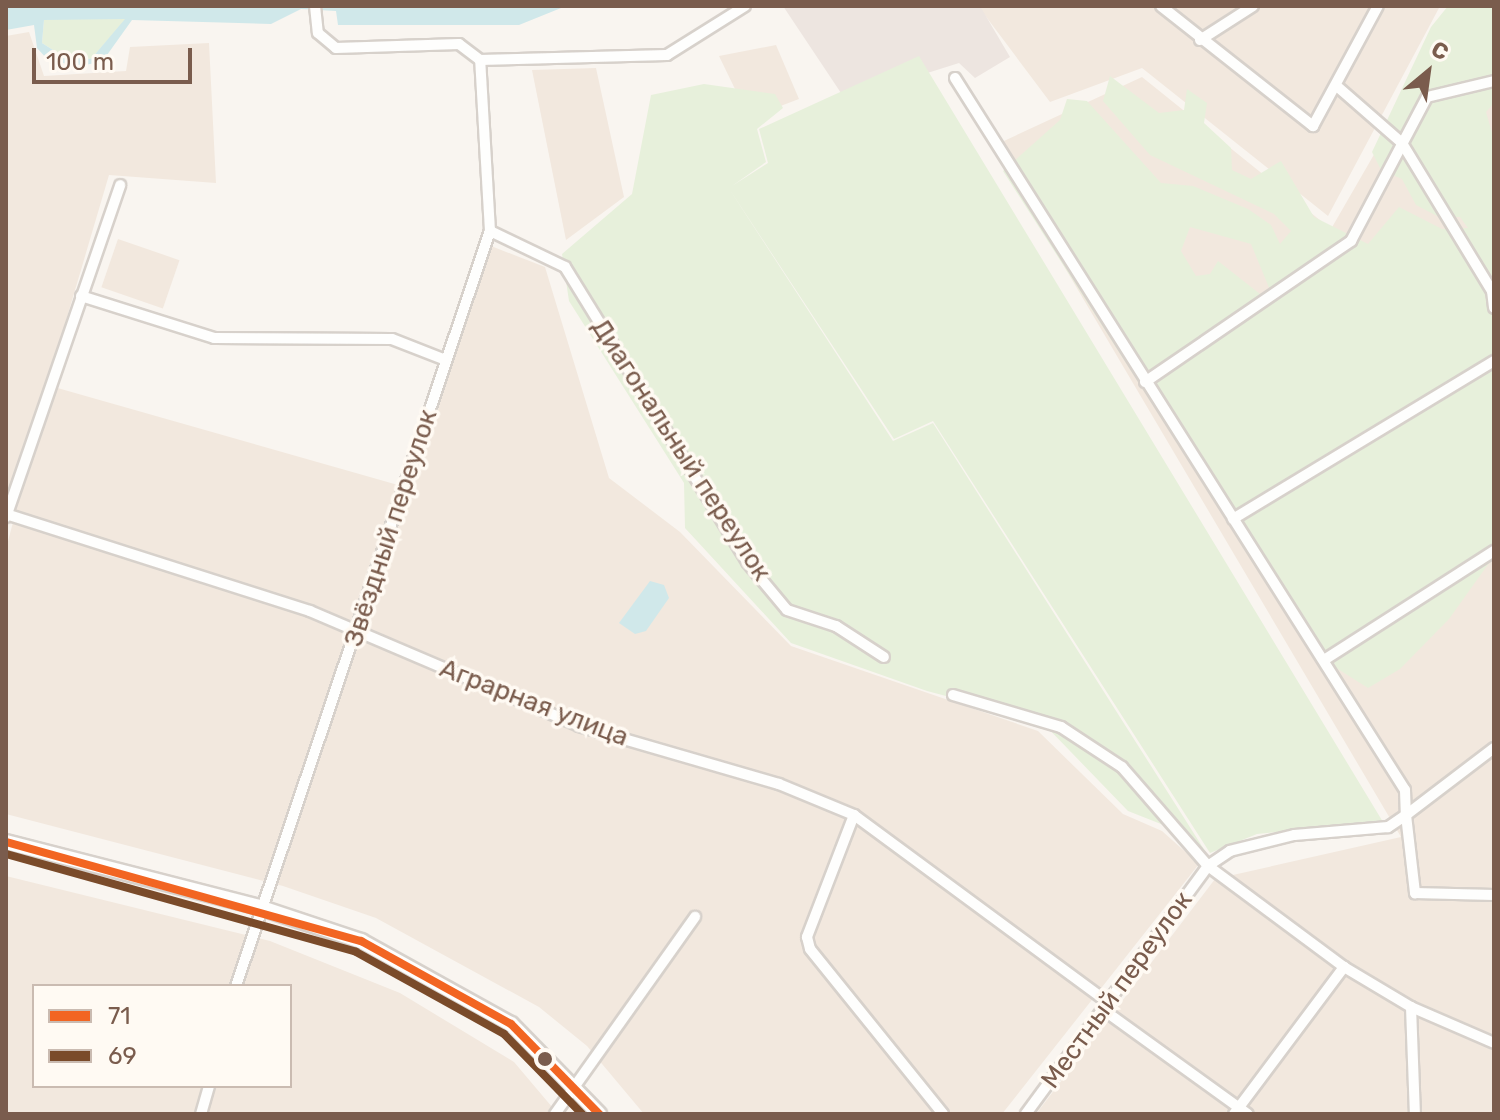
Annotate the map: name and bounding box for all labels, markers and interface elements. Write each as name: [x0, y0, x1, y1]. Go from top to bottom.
scale bar: [36, 32, 196, 82]
north arrow: [1388, 32, 1468, 112]
text: С: [1427, 35, 1453, 66]
text: 100 m: [46, 48, 114, 76]
street label: Диагональный переулок: [585, 313, 777, 587]
street label: Звёздный переулок: [338, 405, 444, 651]
street label: Аграрная улица: [435, 653, 633, 753]
street label: Местный переулок: [1035, 885, 1199, 1095]
legend: [32, 984, 292, 1088]
text: 71: [108, 1002, 131, 1030]
text: 69: [108, 1042, 137, 1070]
unlabelled marker: [537, 1051, 553, 1067]

